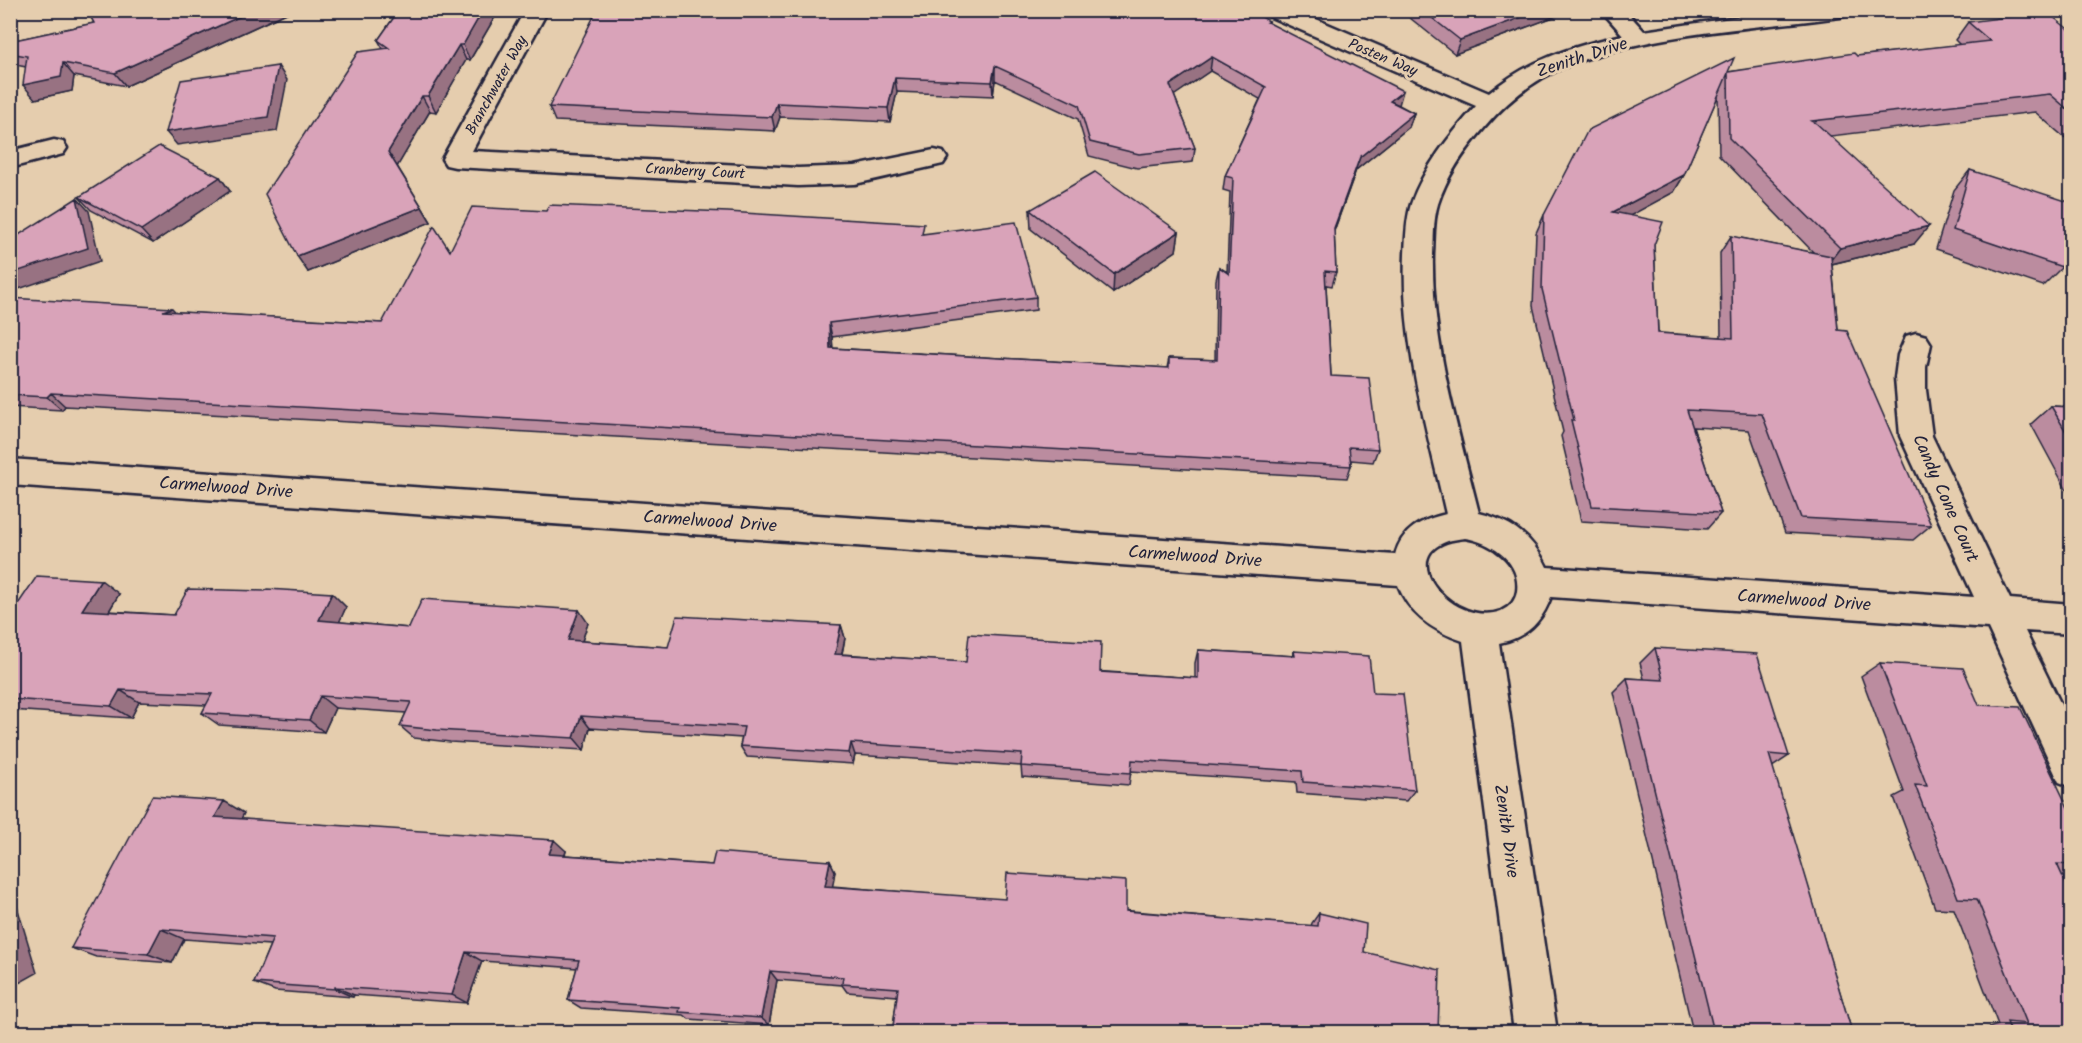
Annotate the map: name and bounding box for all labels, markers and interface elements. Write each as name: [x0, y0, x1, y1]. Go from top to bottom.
street label: Branchwater Way: [460, 30, 535, 140]
street label: Zenith Drive: [1533, 30, 1632, 87]
street label: Posten Way: [1344, 32, 1422, 84]
street label: Cranberry Court: [644, 157, 746, 187]
street label: Candy Cone Court: [1903, 430, 1986, 568]
street label: Carmelwood Drive: [158, 469, 294, 508]
street label: Carmelwood Drive: [642, 503, 778, 542]
street label: Carmelwood Drive: [1127, 538, 1263, 577]
street label: Carmelwood Drive: [1736, 582, 1872, 621]
street label: Zenith Drive: [1485, 782, 1526, 880]

